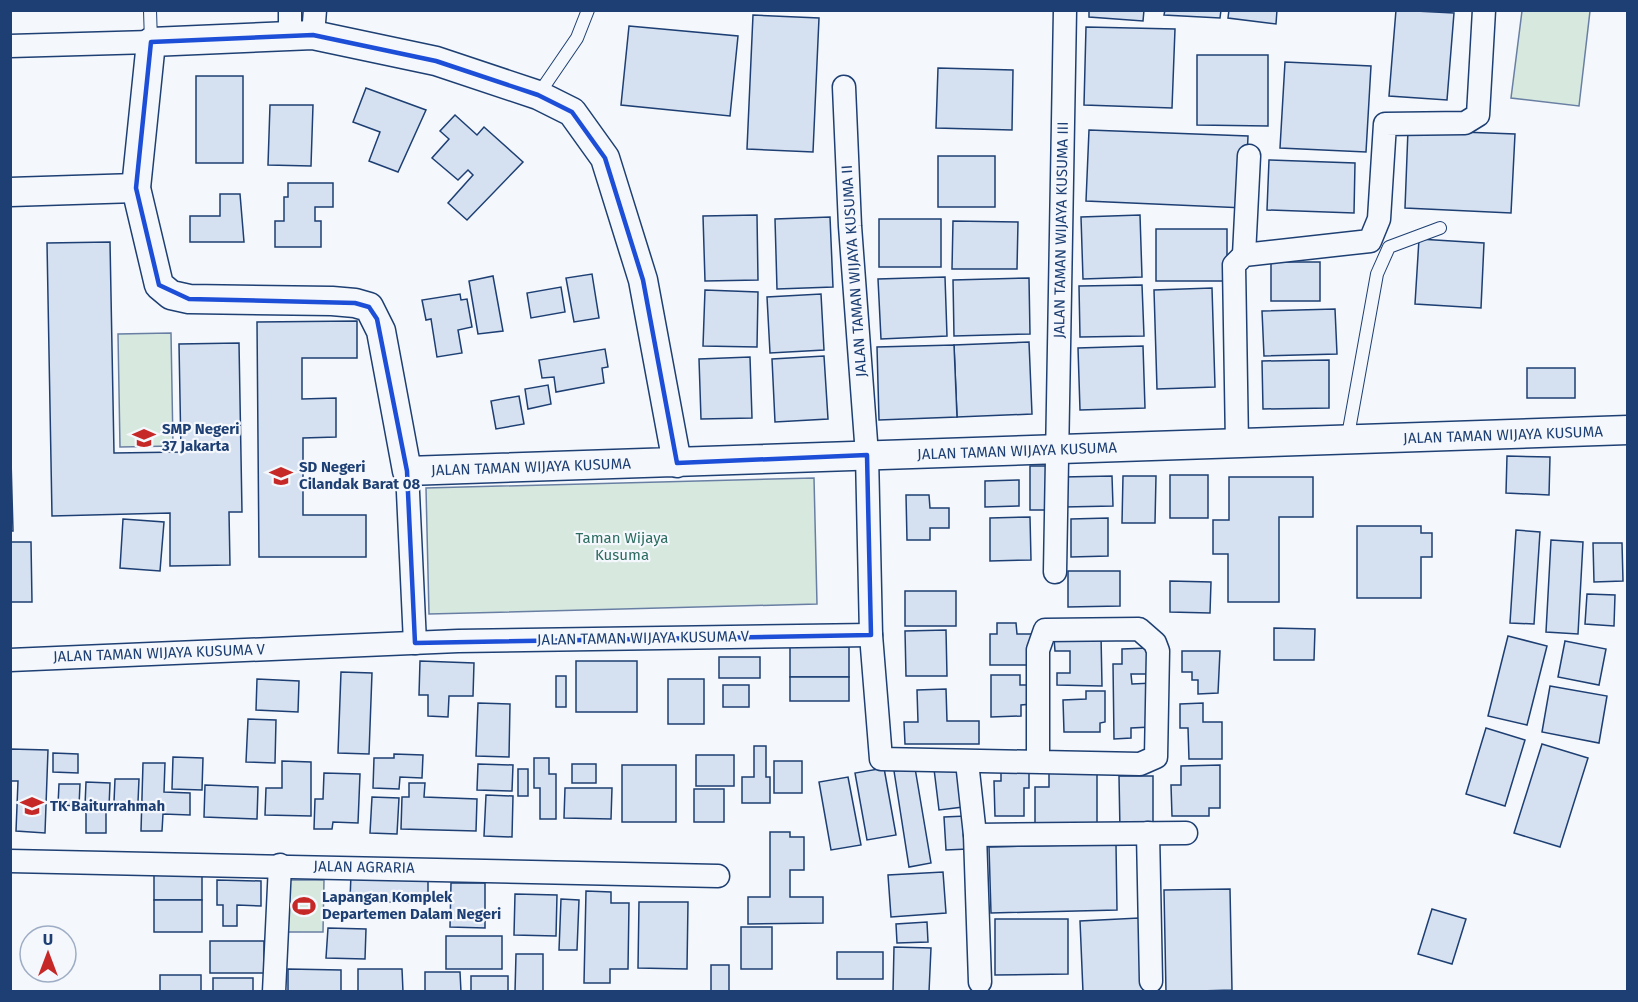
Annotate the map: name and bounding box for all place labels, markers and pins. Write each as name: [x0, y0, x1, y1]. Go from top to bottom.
place label: SMP Negeri 37 Jakarta: [161, 420, 239, 455]
school or university icon: SMP Negeri 37 Jakarta: [131, 425, 157, 451]
place label: SD Negeri Cilandak Barat 08: [299, 458, 420, 493]
school or university icon: SD Negeri Cilandak Barat 08: [268, 463, 294, 489]
school or university icon: TK Baiturrahmah: [19, 793, 45, 819]
place label: TK Baiturrahmah: [50, 797, 165, 815]
place label: Lapangan Komplek Departemen Dalam Negeri: [322, 888, 501, 923]
sports icon: Lapangan Komplek Departemen Dalam Negeri: [291, 893, 317, 919]

